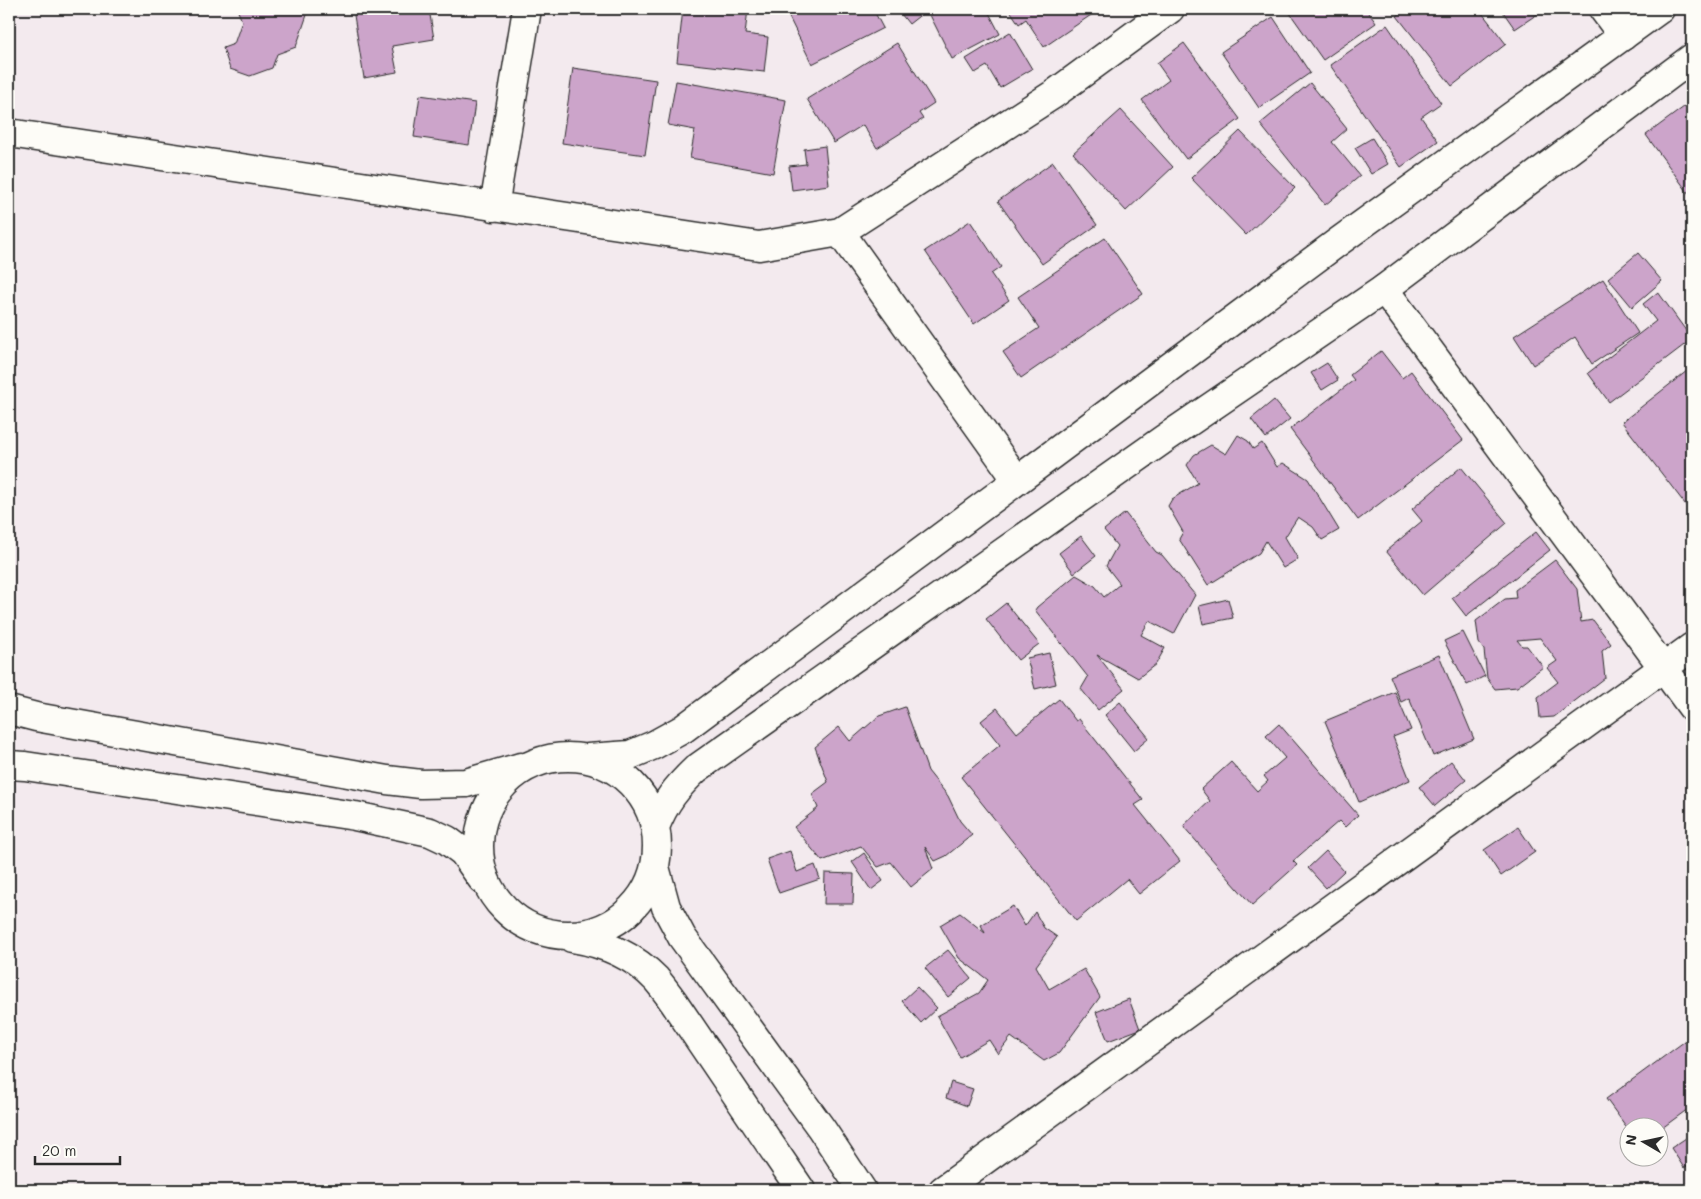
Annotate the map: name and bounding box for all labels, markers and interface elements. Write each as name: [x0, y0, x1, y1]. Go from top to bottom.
north arrow: [1618, 1116, 1668, 1166]
text: N: [1620, 1133, 1641, 1147]
scale bar: [35, 1134, 120, 1166]
text: 20 m: [42, 1140, 76, 1160]

